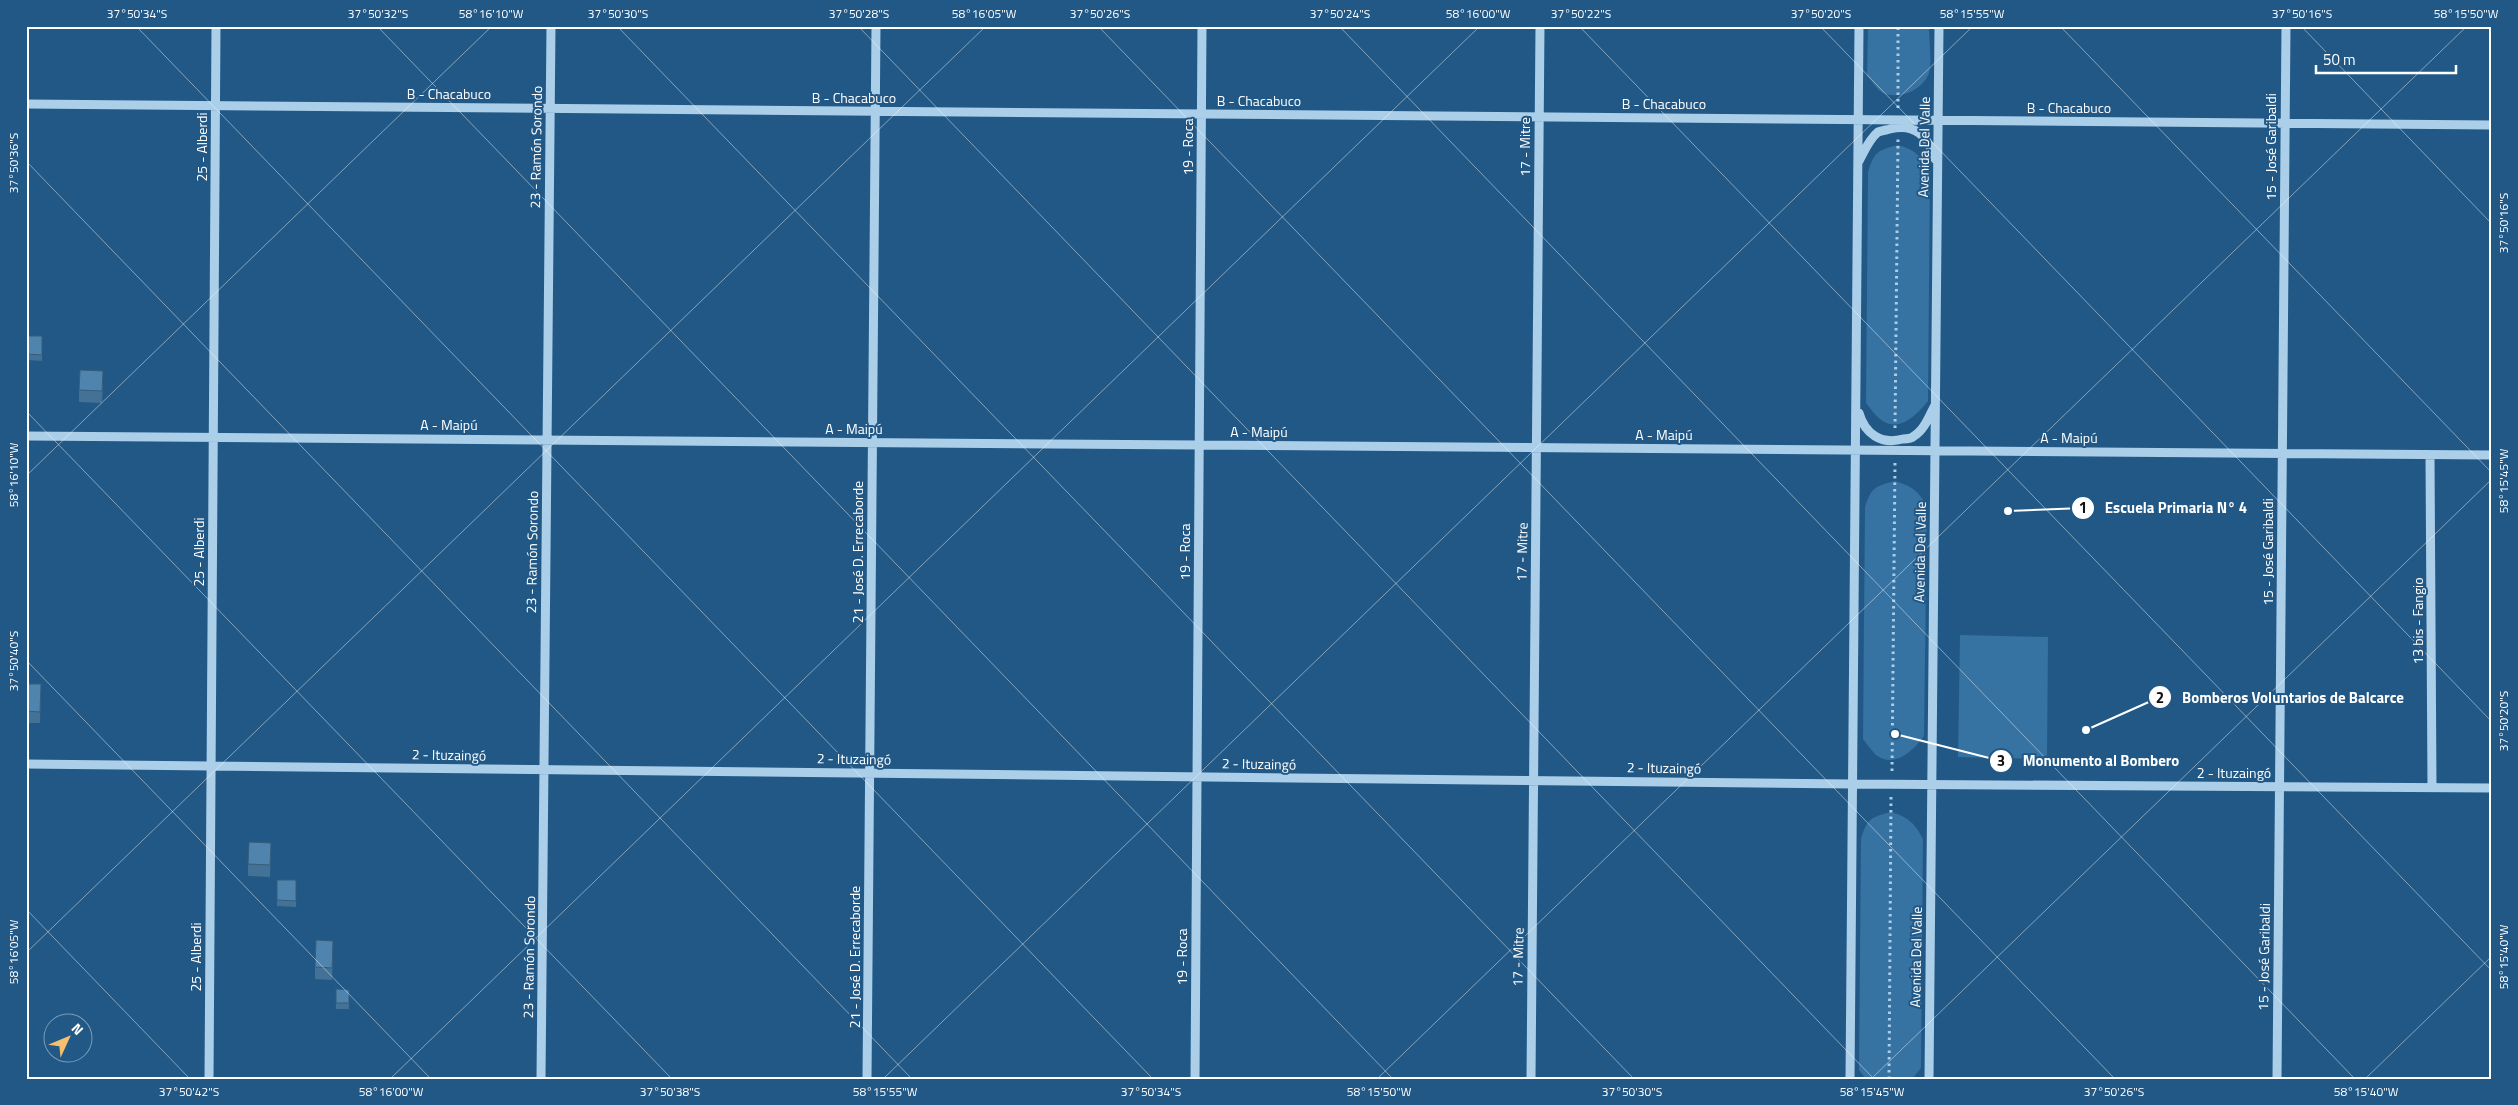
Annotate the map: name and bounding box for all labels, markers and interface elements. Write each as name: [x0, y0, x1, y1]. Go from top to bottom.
text: 37°50'34"S: [107, 4, 167, 23]
text: 37°50'32"S: [348, 4, 408, 23]
text: 58°16'10"W: [459, 4, 524, 23]
text: 37°50'30"S: [588, 4, 648, 23]
text: 37°50'28"S: [829, 4, 889, 23]
text: 58°16'05"W: [952, 4, 1017, 23]
text: 37°50'26"S: [1070, 4, 1130, 23]
text: 37°50'24"S: [1310, 4, 1370, 23]
text: 58°16'00"W: [1446, 4, 1511, 23]
text: 37°50'22"S: [1551, 4, 1611, 23]
text: 37°50'20"S: [1791, 4, 1851, 23]
text: 58°15'55"W: [1940, 4, 2005, 23]
text: 37°50'16"S: [2272, 4, 2332, 23]
text: 58°15'50"W: [2434, 4, 2499, 23]
scale bar: [2316, 42, 2456, 74]
text: 50 m: [2323, 48, 2356, 71]
street label: B - Chacabuco: [407, 83, 491, 104]
street label: 23 - Ramón Sorondo: [524, 85, 547, 209]
street label: B - Chacabuco: [812, 87, 896, 108]
street label: B - Chacabuco: [1217, 90, 1301, 111]
street label: B - Chacabuco: [1622, 93, 1706, 114]
street label: 15 - José Garibaldi: [2260, 93, 2281, 201]
street label: Avenida Del Valle: [1912, 97, 1935, 197]
street label: B - Chacabuco: [2027, 97, 2111, 118]
street label: 25 - Alberdi: [191, 112, 212, 182]
street label: 17 - Mitre: [1514, 117, 1535, 177]
street label: 19 - Roca: [1177, 119, 1198, 175]
text: 37°50'36"S: [4, 133, 23, 193]
text: 37°50'16"S: [2494, 193, 2513, 253]
street label: A - Maipú: [420, 414, 478, 435]
street label: A - Maipú: [825, 418, 883, 439]
street label: A - Maipú: [1230, 421, 1288, 442]
street label: A - Maipú: [1635, 424, 1693, 445]
street label: A - Maipú: [2040, 427, 2098, 448]
text: 58°16'10"W: [4, 442, 23, 507]
text: 58°15'45"W: [2494, 448, 2513, 513]
street label: 21 - José D. Errecaborde: [847, 481, 868, 623]
street label: 23 - Ramón Sorondo: [520, 490, 543, 614]
callout: Escuela Primaria N° 4: [2070, 493, 2258, 523]
text: 1: [2079, 496, 2087, 519]
text: Escuela Primaria N° 4: [2105, 496, 2247, 519]
street label: 15 - José Garibaldi: [2257, 498, 2278, 606]
street label: Avenida Del Valle: [1908, 502, 1931, 602]
street label: 25 - Alberdi: [188, 517, 209, 587]
street label: 17 - Mitre: [1510, 522, 1533, 582]
street label: 19 - Roca: [1174, 524, 1195, 580]
street label: 13 bis - Fangio: [2407, 577, 2428, 665]
text: 37°50'40"S: [4, 631, 23, 691]
callout: Bomberos Voluntarios de Balcarce: [2147, 682, 2414, 712]
text: 2: [2156, 686, 2164, 709]
text: Bomberos Voluntarios de Balcarce: [2182, 686, 2404, 709]
text: 37°50'20"S: [2494, 691, 2513, 751]
street label: 2 - Ituzaingó: [412, 743, 486, 766]
callout: Monumento al Bombero: [1988, 746, 2190, 776]
street label: 2 - Ituzaingó: [817, 747, 891, 770]
text: 3: [1997, 749, 2005, 772]
text: Monumento al Bombero: [2023, 749, 2179, 772]
street label: 2 - Ituzaingó: [1222, 752, 1296, 775]
street label: 2 - Ituzaingó: [1627, 756, 1701, 779]
street label: 2 - Ituzaingó: [2197, 762, 2271, 783]
street label: 21 - José D. Errecaborde: [844, 886, 865, 1028]
street label: 23 - Ramón Sorondo: [517, 895, 540, 1019]
street label: 15 - José Garibaldi: [2252, 903, 2275, 1011]
street label: Avenida Del Valle: [1904, 907, 1927, 1007]
text: 58°16'05"W: [4, 919, 23, 984]
street label: 25 - Alberdi: [185, 922, 206, 992]
text: 58°15'40"W: [2494, 924, 2513, 989]
street label: 17 - Mitre: [1506, 927, 1529, 987]
street label: 19 - Roca: [1171, 929, 1192, 985]
north arrow: [42, 1012, 92, 1062]
text: N: [67, 1018, 89, 1039]
text: 37°50'42"S: [159, 1082, 219, 1101]
text: 58°16'00"W: [359, 1082, 424, 1101]
text: 37°50'38"S: [640, 1082, 700, 1101]
text: 58°15'55"W: [853, 1082, 918, 1101]
text: 37°50'34"S: [1121, 1082, 1181, 1101]
text: 58°15'50"W: [1347, 1082, 1412, 1101]
text: 37°50'30"S: [1602, 1082, 1662, 1101]
text: 58°15'45"W: [1840, 1082, 1905, 1101]
text: 37°50'26"S: [2084, 1082, 2144, 1101]
text: 58°15'40"W: [2334, 1082, 2399, 1101]

